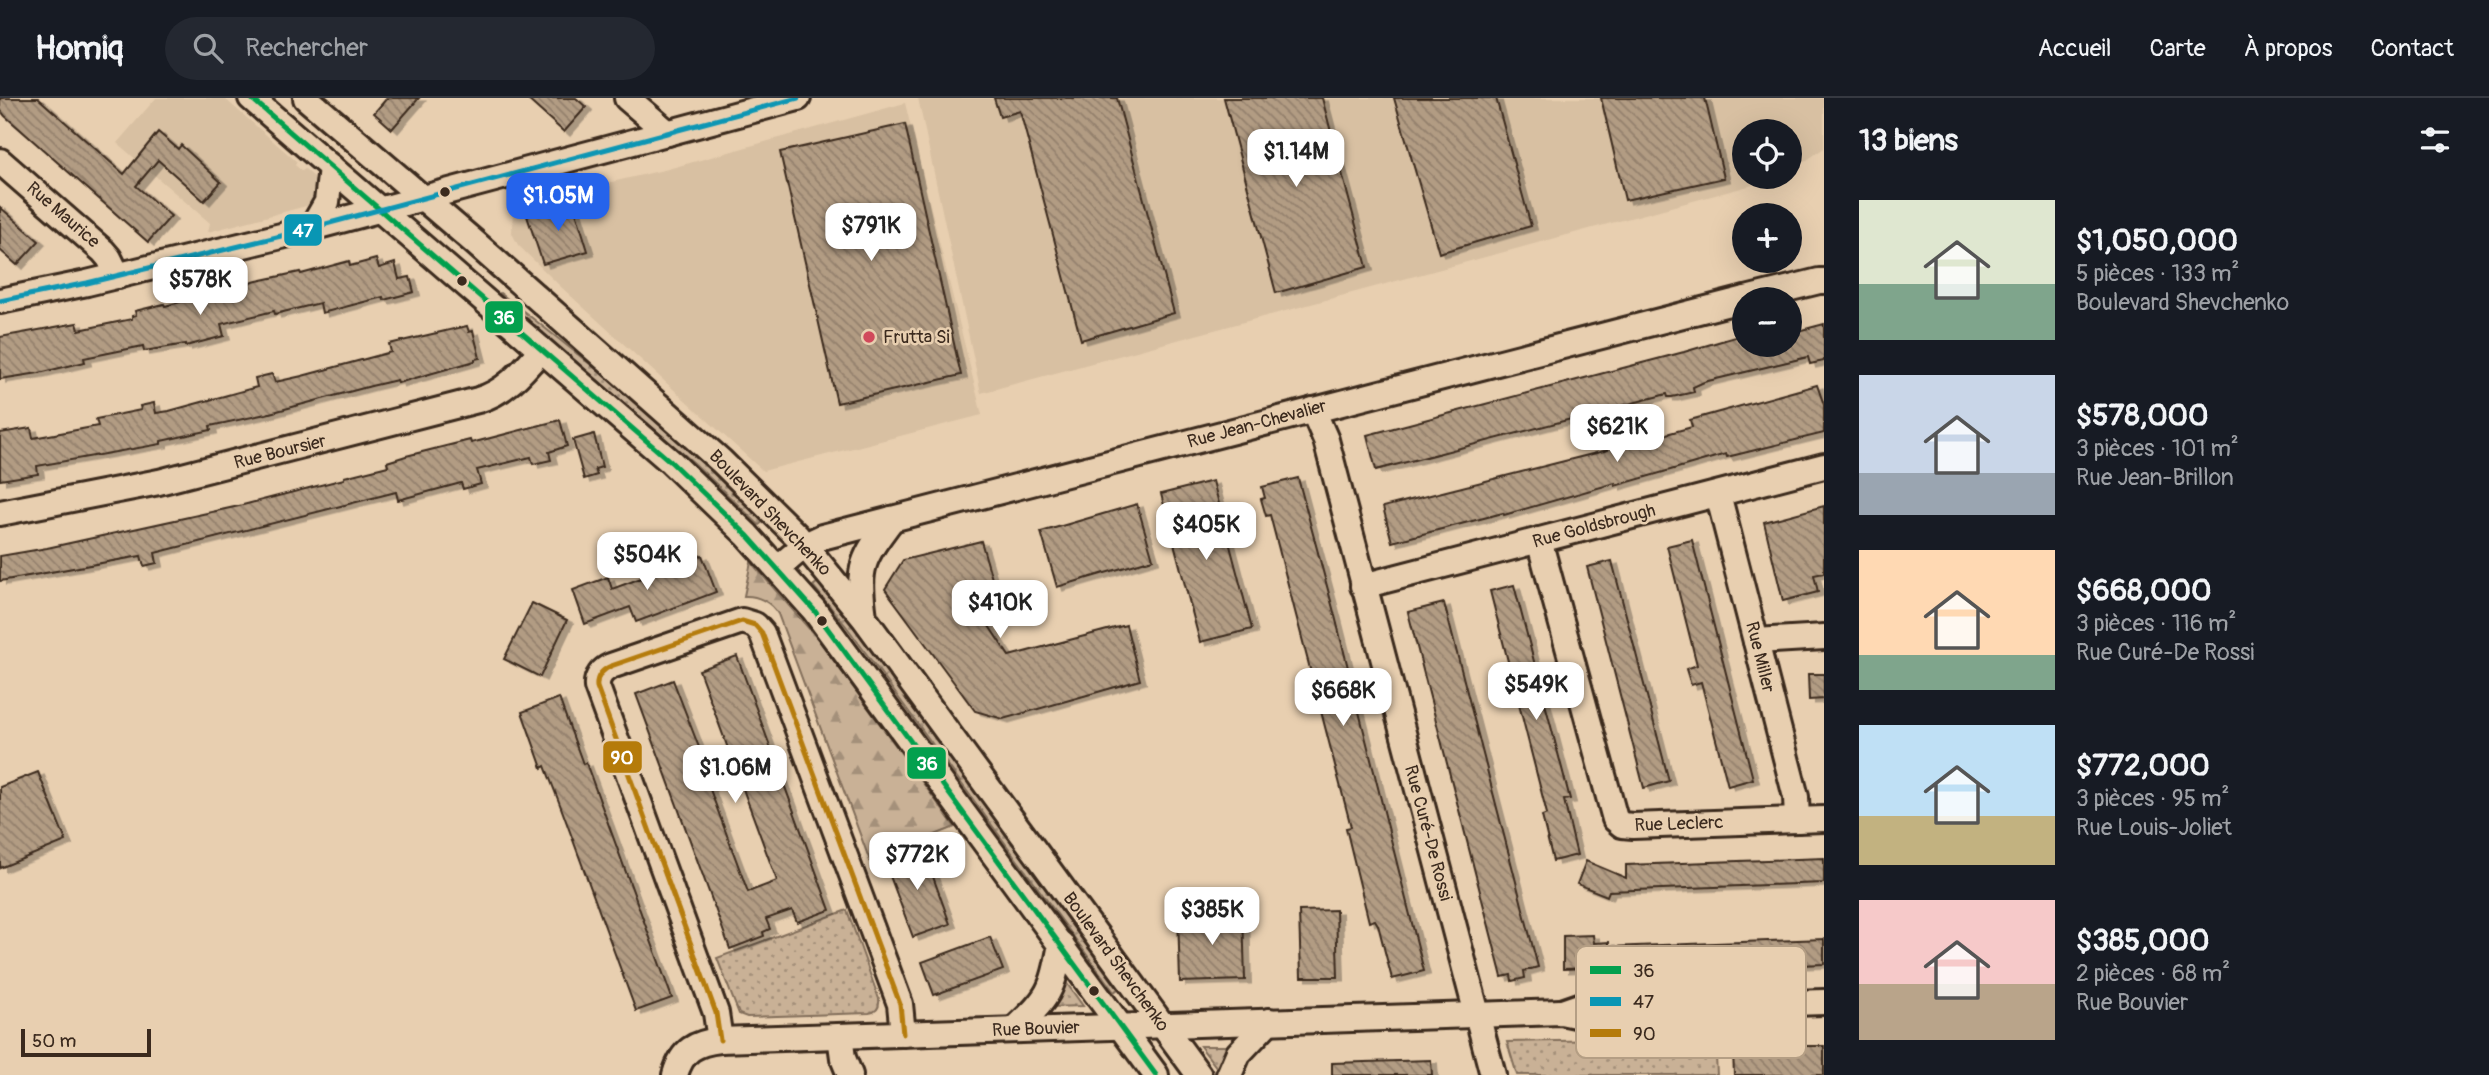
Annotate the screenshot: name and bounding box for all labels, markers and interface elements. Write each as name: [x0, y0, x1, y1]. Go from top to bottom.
search box: [165, 17, 655, 80]
text: Homiq: [35, 28, 123, 69]
icon: search: [189, 29, 227, 67]
text: Rechercher: [245, 32, 368, 64]
text: Accueil: [2038, 34, 2112, 63]
text: Carte: [2150, 34, 2206, 63]
text: À propos: [2244, 34, 2333, 63]
text: Contact: [2371, 34, 2454, 63]
map controls: [1732, 119, 1802, 357]
button: locate: [1732, 119, 1802, 189]
icon: filters: [2416, 121, 2454, 159]
text: 13 biens: [1859, 122, 1958, 159]
pin: $1.14M: [1239, 130, 1353, 189]
text: $1.14M: [1263, 137, 1329, 166]
pin: $1.05M: [501, 174, 615, 233]
street label: Rue Maurice: [22, 177, 105, 253]
text: $1.05M: [522, 181, 594, 210]
unlabelled marker: [438, 185, 452, 199]
button: +: [1732, 203, 1802, 273]
pin: $791K: [822, 204, 920, 263]
text: $791K: [841, 211, 901, 240]
line badge: 47: [283, 213, 323, 247]
text: 47: [292, 219, 314, 243]
text: $1,050,000: [2076, 222, 2238, 259]
icon: home: [1915, 228, 1999, 312]
pin: $578K: [151, 258, 249, 317]
text: 5 pièces · 133 m²: [2076, 259, 2239, 288]
text: $578K: [169, 265, 231, 294]
unlabelled marker: [455, 274, 469, 288]
button: −: [1732, 287, 1802, 357]
text: Boulevard Shevchenko: [2076, 288, 2289, 317]
line badge: 36: [484, 300, 524, 334]
text: 36: [493, 306, 515, 330]
place label: Frutta Si: [883, 326, 950, 349]
marker: Frutta Si: [861, 329, 877, 345]
street label: Rue Jean-Chevalier: [1185, 394, 1330, 454]
text: $578,000: [2076, 397, 2209, 434]
icon: home: [1915, 403, 1999, 487]
pin: $621K: [1568, 404, 1666, 464]
text: $621K: [1586, 412, 1648, 441]
street label: Rue Boursier: [232, 429, 329, 475]
text: 3 pièces · 101 m²: [2076, 434, 2239, 463]
street label: Boulevard Shevchenko: [704, 445, 836, 581]
text: Rue Jean-Brillon: [2076, 463, 2234, 492]
street label: Rue Goldsbrough: [1530, 499, 1658, 553]
pin: $405K: [1157, 503, 1255, 562]
text: $405K: [1172, 510, 1240, 539]
pin: $504K: [598, 532, 696, 592]
text: $504K: [613, 540, 681, 569]
text: $668,000: [2076, 572, 2211, 609]
icon: home: [1915, 578, 1999, 662]
pin: $410K: [951, 580, 1049, 640]
text: $410K: [968, 588, 1032, 617]
text: 3 pièces · 116 m²: [2076, 609, 2236, 638]
unlabelled marker: [815, 614, 829, 628]
street label: Rue Miller: [1740, 619, 1780, 695]
text: Rue Curé-De Rossi: [2076, 638, 2254, 667]
pin: $549K: [1487, 662, 1585, 722]
pin: $668K: [1294, 668, 1392, 728]
text: $549K: [1504, 670, 1568, 699]
text: $668K: [1311, 676, 1375, 705]
line badge: 90: [602, 740, 643, 774]
text: 90: [611, 746, 633, 770]
pin: $1.06M: [678, 746, 792, 805]
line badge: 36: [906, 746, 947, 780]
text: $772,000: [2076, 747, 2210, 784]
text: 36: [916, 752, 938, 776]
text: $1.06M: [699, 753, 771, 782]
icon: home: [1915, 753, 1999, 837]
street label: Rue Curé-De Rossi: [1399, 763, 1457, 903]
text: 3 pièces · 95 m²: [2076, 784, 2229, 813]
street label: Rue Leclerc: [1634, 811, 1724, 837]
text: Rue Louis-Joliet: [2076, 813, 2232, 842]
pin: $772K: [868, 832, 966, 892]
text: $772K: [885, 840, 949, 869]
street label: Boulevard Shevchenko: [1058, 888, 1174, 1036]
pin: $385K: [1163, 888, 1261, 947]
text: $385K: [1180, 895, 1244, 924]
text: $385,000: [2076, 922, 2209, 959]
icon: home: [1915, 928, 1999, 1012]
legend: [1576, 946, 1806, 1058]
text: 36: [1633, 959, 1655, 983]
text: 2 pièces · 68 m²: [2076, 959, 2230, 988]
unlabelled marker: [1087, 984, 1101, 998]
text: Rue Bouvier: [2076, 988, 2188, 1017]
text: 47: [1633, 990, 1654, 1014]
street label: Rue Bouvier: [992, 1016, 1081, 1042]
text: 90: [1633, 1022, 1656, 1046]
scale bar: [21, 1026, 150, 1058]
text: 50 m: [32, 1029, 76, 1053]

